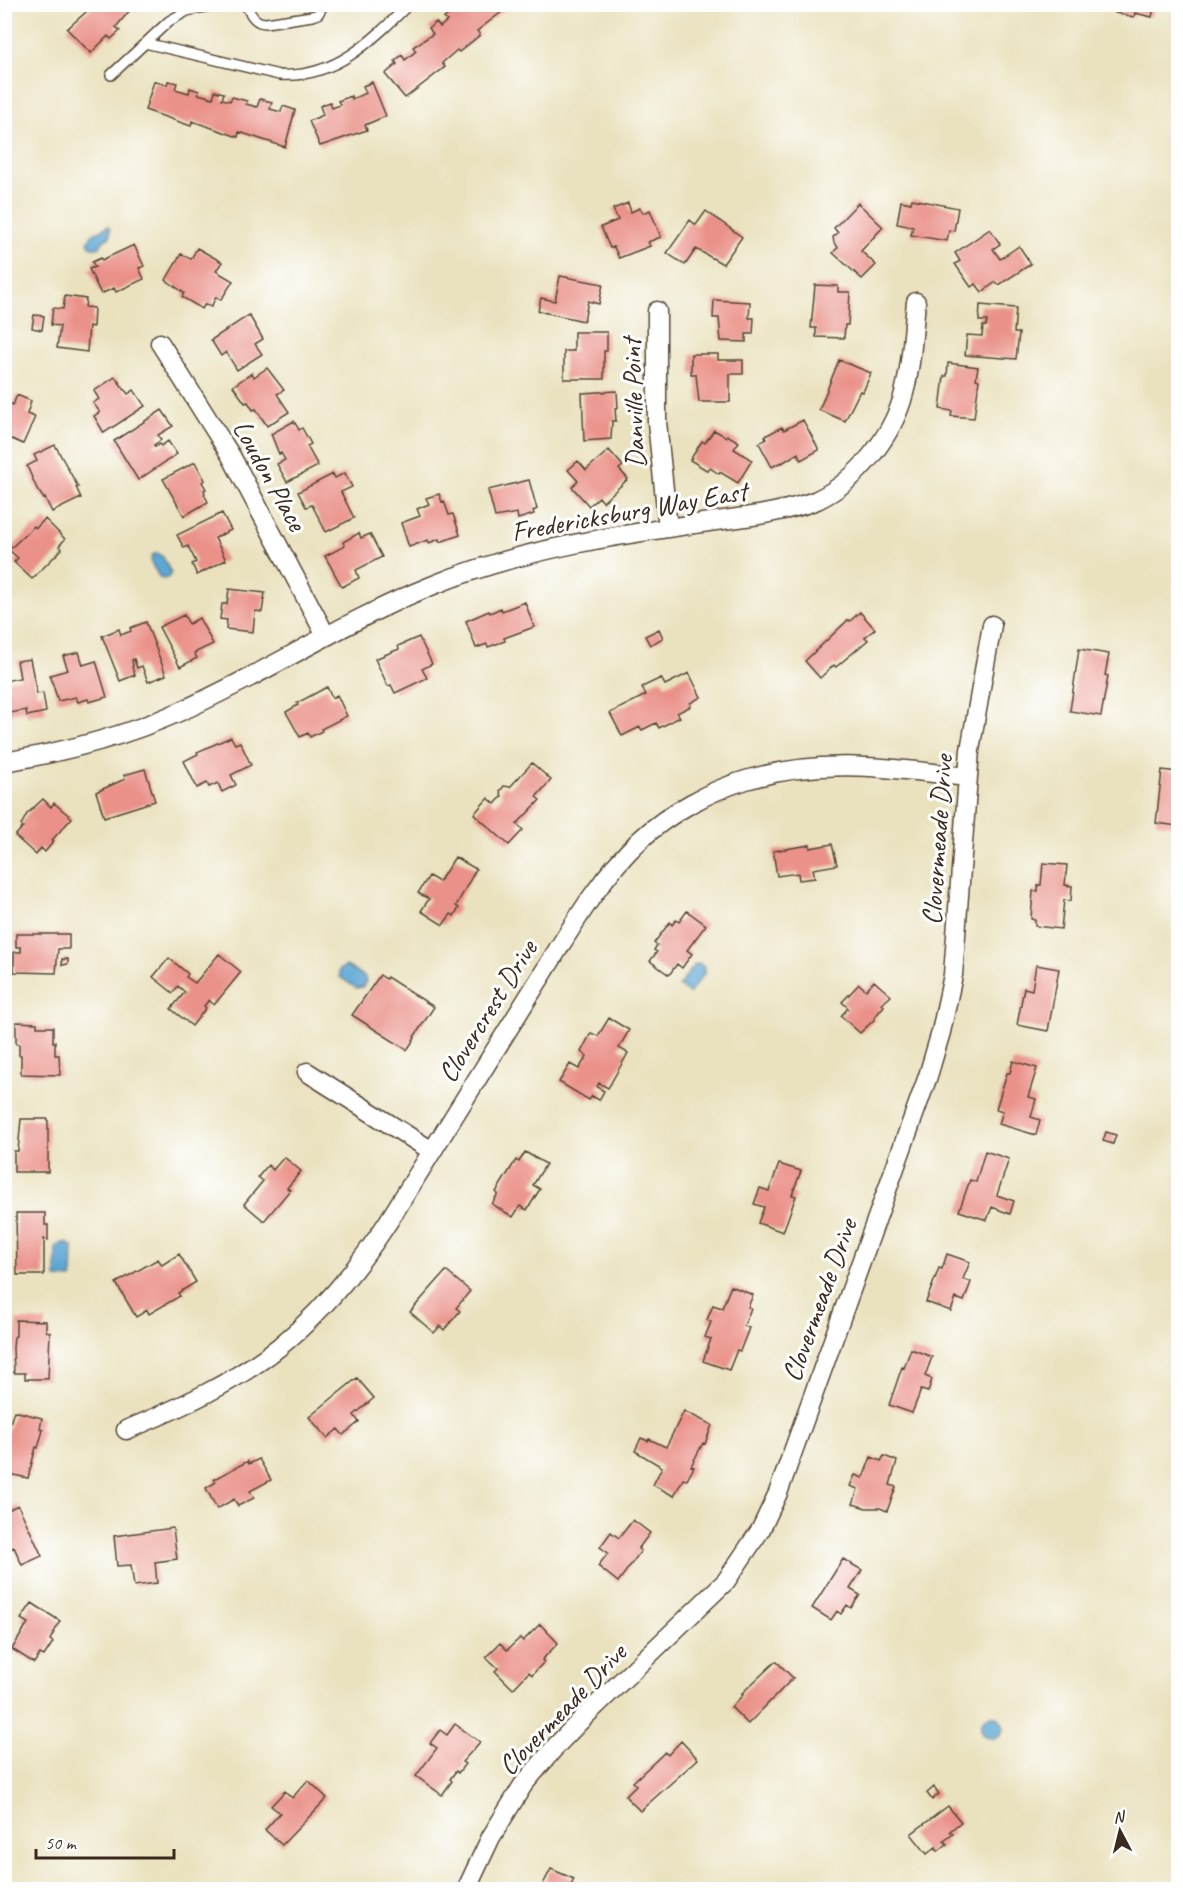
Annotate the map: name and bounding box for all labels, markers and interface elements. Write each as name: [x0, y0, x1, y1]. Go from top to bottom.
street label: Danville Point: [613, 334, 653, 469]
street label: Loudon Place: [225, 413, 316, 538]
street label: Fredericksburg Way East: [508, 472, 753, 549]
street label: Clovermeade Drive: [914, 752, 961, 926]
street label: Clovercrest Drive: [429, 932, 546, 1089]
street label: Clovermeade Drive: [773, 1212, 865, 1386]
street label: Clovermeade Drive: [490, 1634, 635, 1782]
north arrow: [1090, 1801, 1150, 1861]
text: N: [1112, 1806, 1127, 1828]
scale bar: [36, 1822, 174, 1860]
text: 50 m: [45, 1832, 78, 1854]

